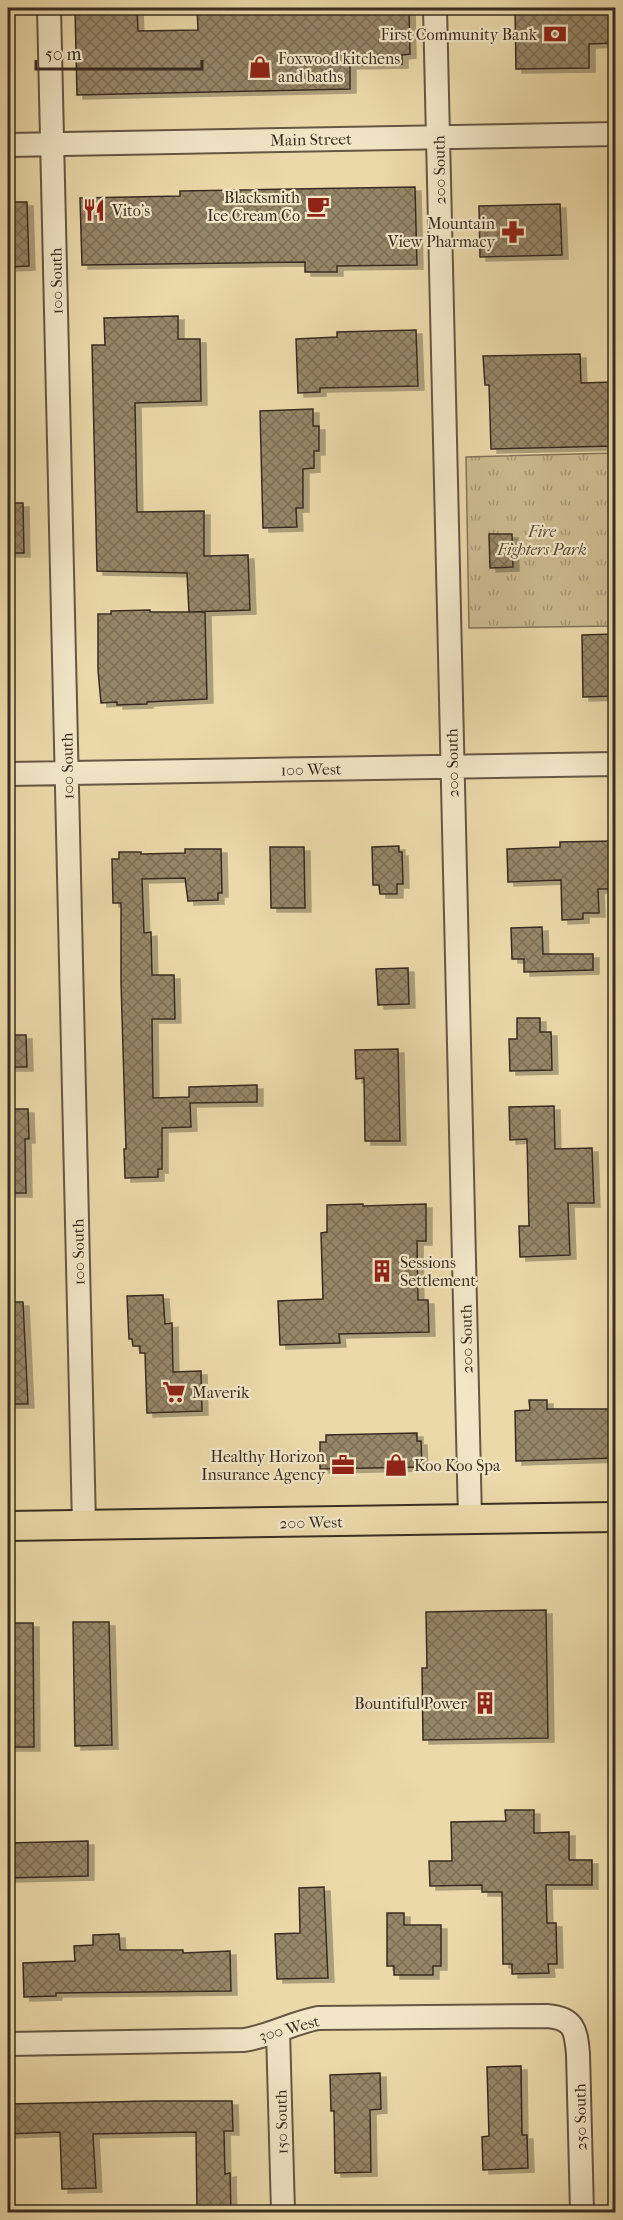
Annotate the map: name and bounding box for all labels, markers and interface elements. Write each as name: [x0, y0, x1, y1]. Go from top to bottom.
bank icon: First Community Bank: [542, 21, 568, 47]
place label: First Community Bank: [381, 25, 538, 44]
scale bar: [36, 33, 202, 71]
text: 50 m: [45, 44, 82, 65]
place label: Foxwood kitchens and baths: [278, 49, 400, 86]
shop icon: Foxwood kitchens and baths: [247, 54, 273, 80]
street label: Main Street: [270, 129, 352, 150]
street label: 200 South: [429, 135, 450, 205]
place label: Blacksmith Ice Cream Co: [207, 188, 300, 225]
cafe icon: Blacksmith Ice Cream Co: [305, 193, 331, 219]
restaurant icon: Vito's: [81, 197, 107, 223]
place label: Vito's: [111, 201, 150, 220]
place label: Mountain View Pharmacy: [387, 214, 496, 251]
pharmacy icon: Mountain View Pharmacy: [500, 219, 526, 245]
street label: 100 South: [46, 248, 67, 314]
park label: Fire Fighters Park: [496, 522, 587, 559]
street label: 200 South: [442, 728, 463, 798]
street label: 100 South: [57, 733, 78, 799]
street label: 100 West: [280, 759, 342, 780]
street label: 100 South: [68, 1219, 89, 1285]
place label: Sessions Settlement: [400, 1253, 476, 1290]
building icon: Sessions Settlement: [369, 1258, 395, 1284]
street label: 200 South: [456, 1304, 477, 1374]
supermarket icon: Maverik: [161, 1379, 187, 1405]
place label: Maverik: [192, 1383, 250, 1402]
place label: Healthy Horizon Insurance Agency: [201, 1447, 326, 1484]
office icon: Healthy Horizon Insurance Agency: [330, 1452, 356, 1478]
shop icon: Koo Koo Spa: [383, 1452, 409, 1478]
place label: Koo Koo Spa: [414, 1456, 501, 1475]
street label: 200 West: [279, 1512, 343, 1533]
building icon: Bountiful Power: [472, 1690, 498, 1716]
place label: Bountiful Power: [354, 1694, 467, 1713]
street label: 300 West: [257, 2011, 322, 2046]
street label: 250 South: [570, 2083, 591, 2151]
street label: 150 South: [271, 2089, 292, 2155]

